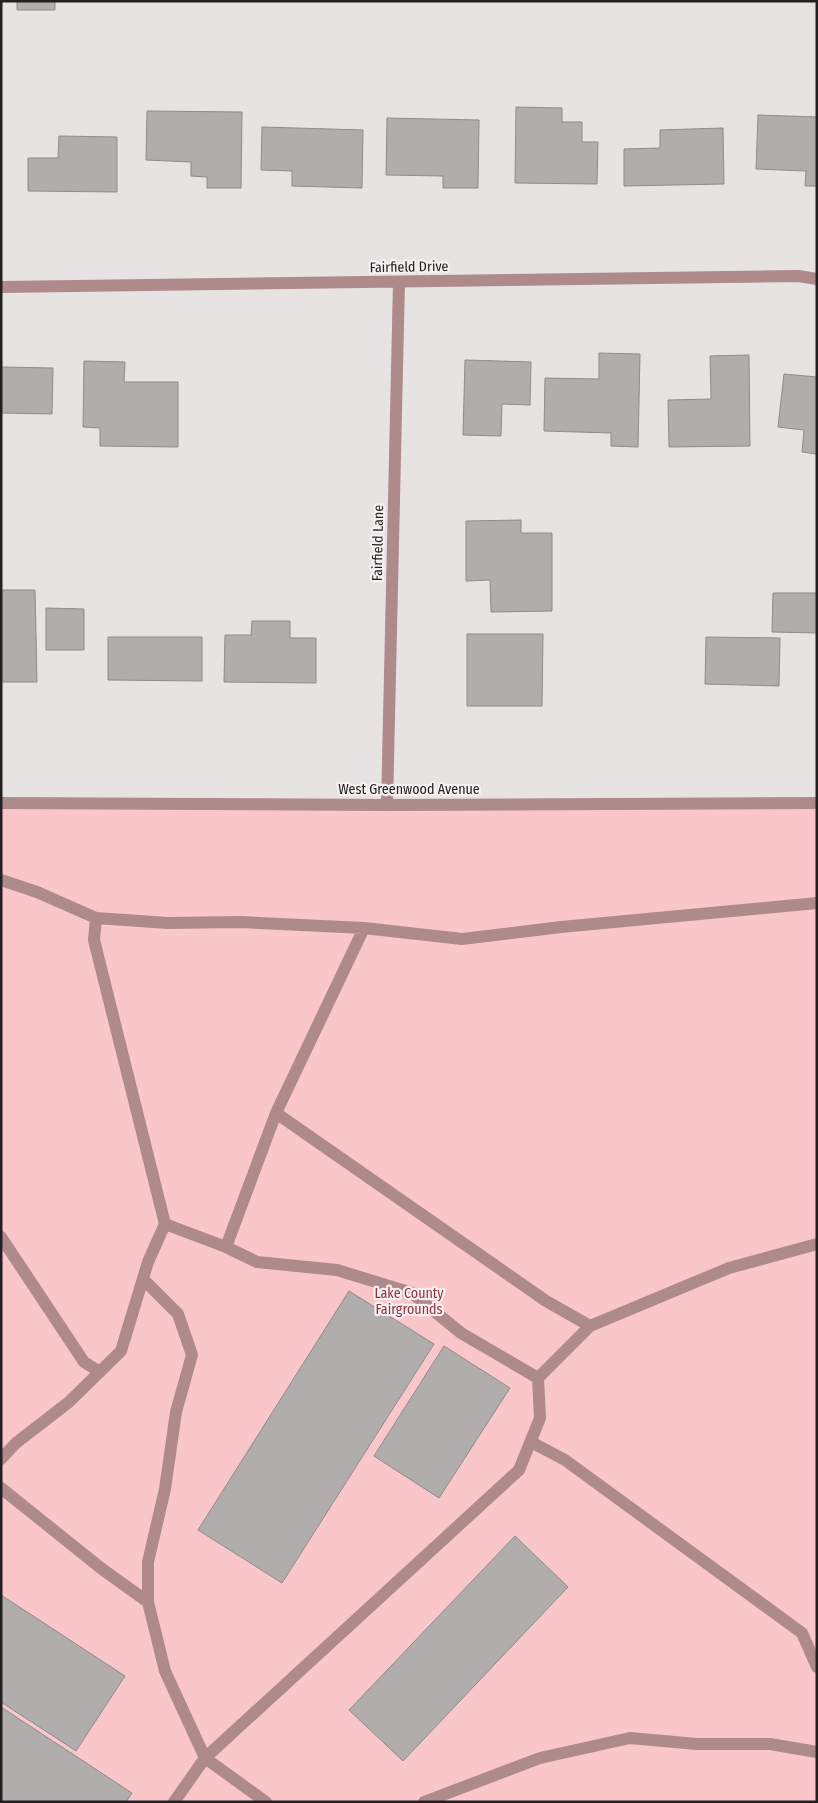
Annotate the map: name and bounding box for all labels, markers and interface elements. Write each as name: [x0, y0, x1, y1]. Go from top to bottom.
street label: Fairfield Drive: [369, 258, 449, 276]
street label: Fairfield Lane: [369, 505, 387, 581]
street label: West Greenwood Avenue: [338, 781, 480, 798]
park label: Lake County Fairgrounds: [374, 1285, 444, 1318]

